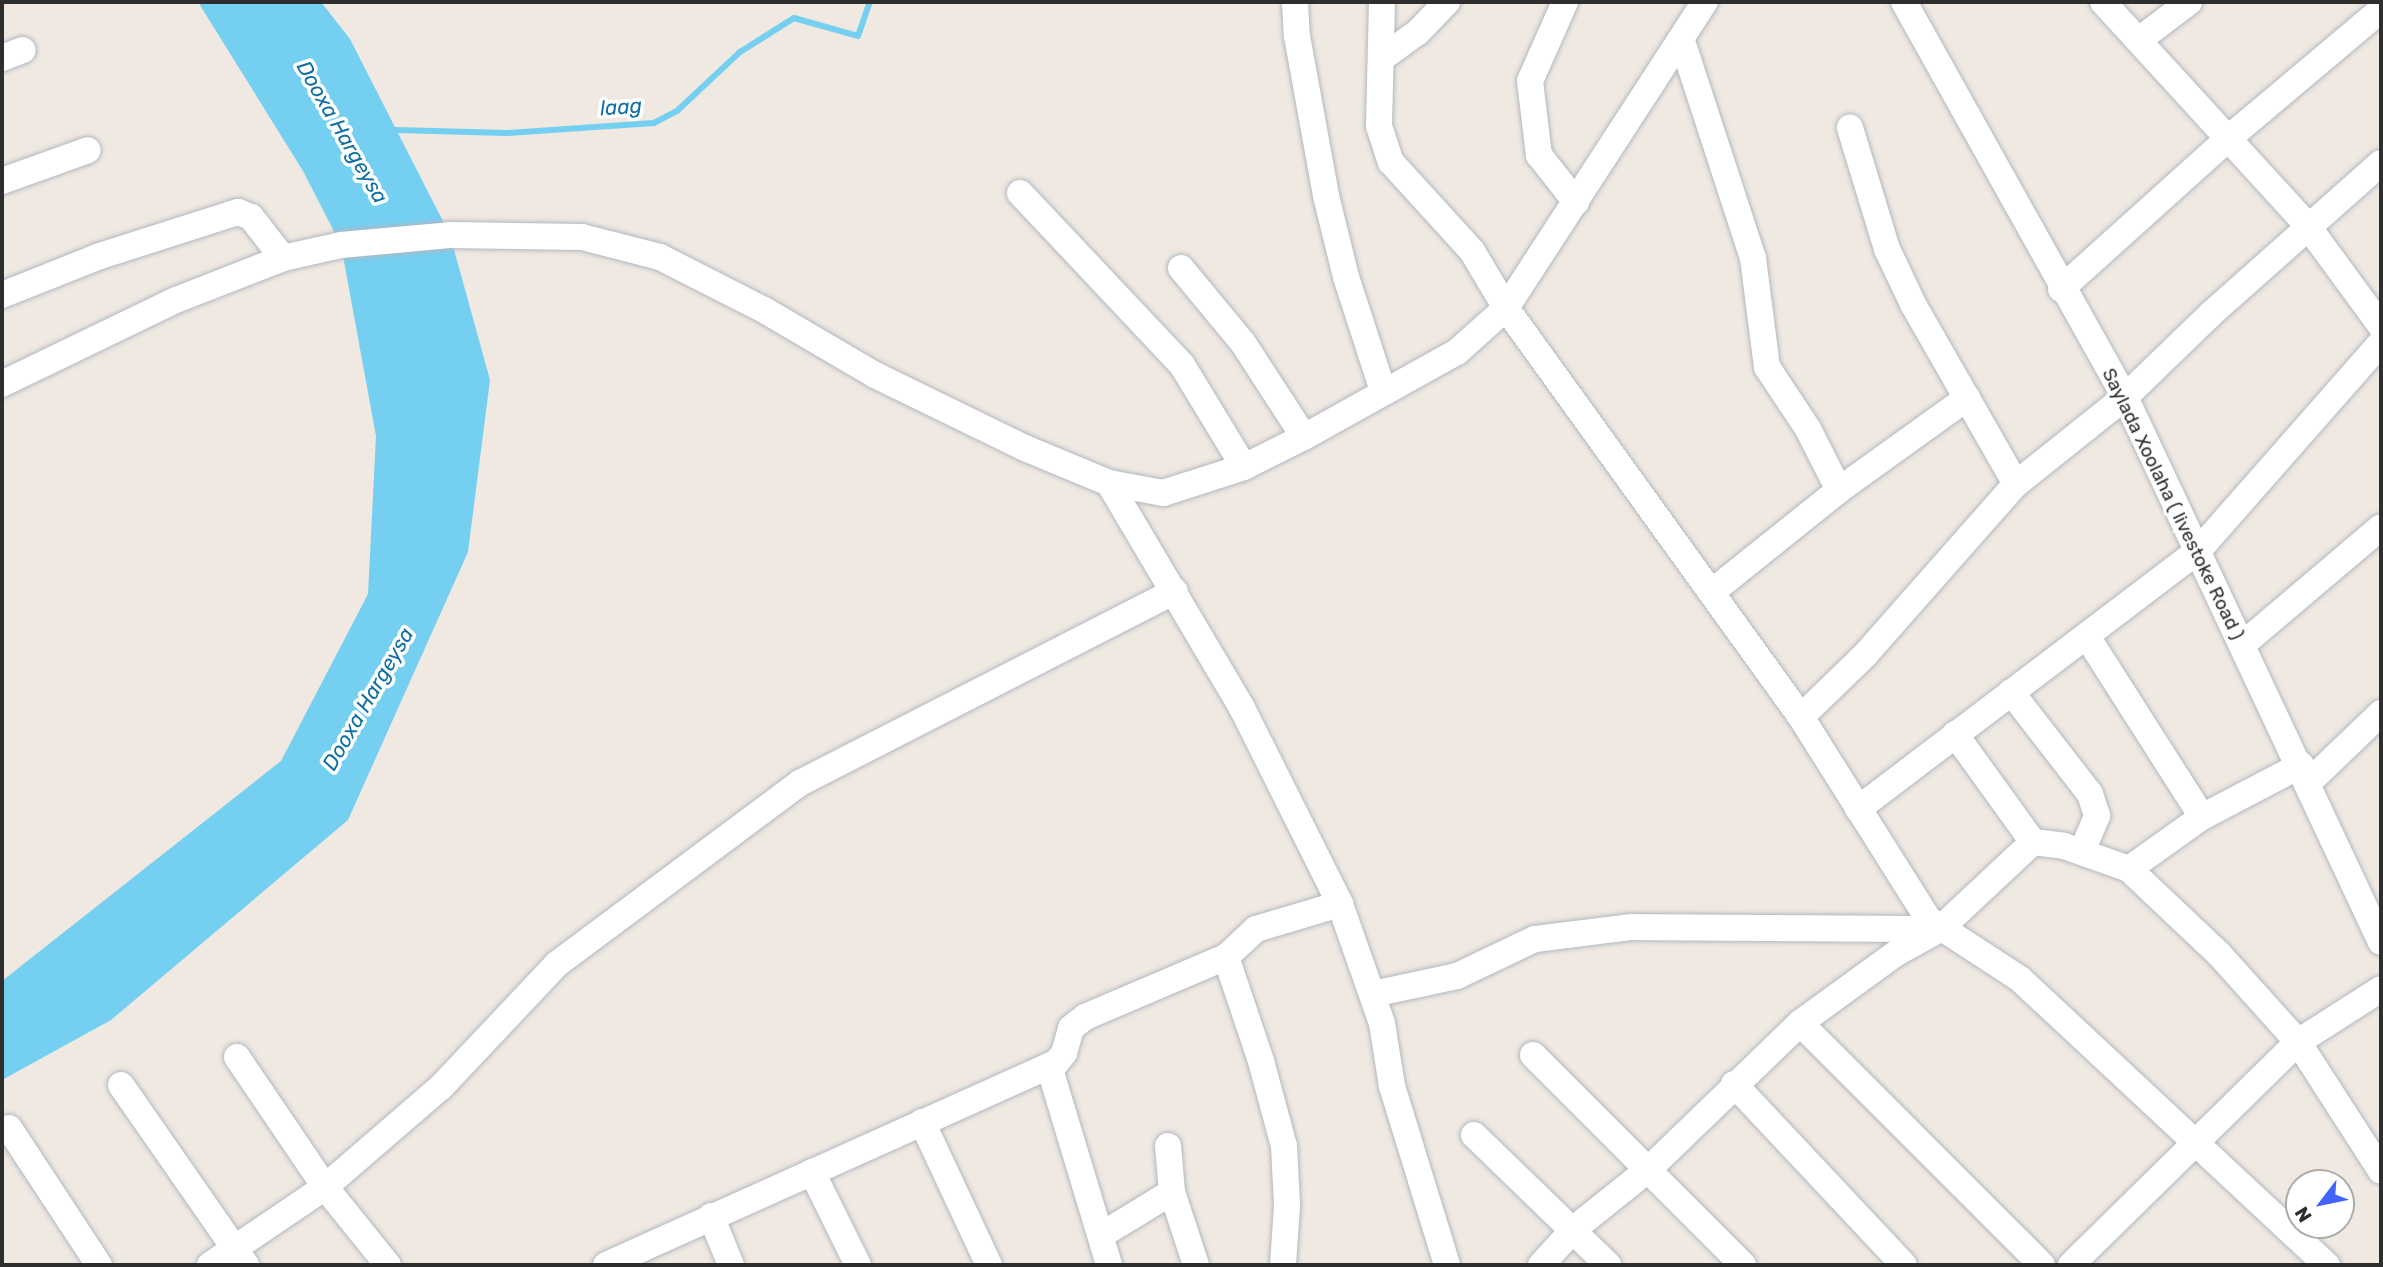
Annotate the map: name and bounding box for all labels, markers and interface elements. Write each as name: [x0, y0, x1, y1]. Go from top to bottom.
water label: Dooxa Hargeysa: [291, 56, 393, 208]
water label: laag: [599, 93, 643, 121]
street label: Saylada Xoolaha ( livestoke Road ): [2097, 365, 2249, 643]
water label: Dooxa Hargeysa: [317, 623, 419, 775]
north arrow: [2285, 1169, 2355, 1239]
text: N: [2290, 1202, 2317, 1226]

